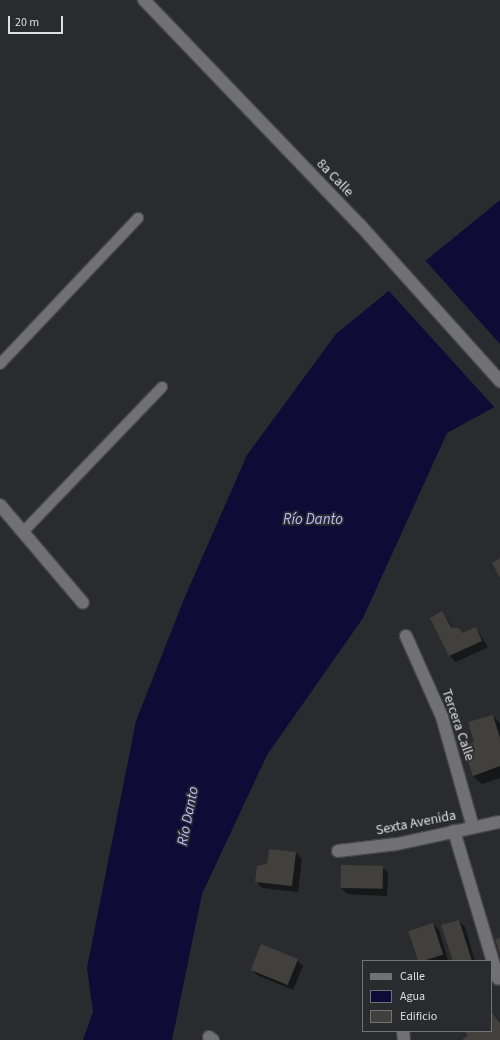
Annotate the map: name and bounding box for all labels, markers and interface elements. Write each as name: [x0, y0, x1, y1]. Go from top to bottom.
scale bar: [10, 8, 65, 34]
text: 20 m: [15, 14, 39, 31]
street label: 8a Calle: [313, 156, 357, 200]
water label: Río Danto: [283, 511, 343, 529]
street label: Tercera Calle: [438, 687, 478, 763]
water label: Río Danto: [173, 785, 203, 847]
street label: Sexta Avenida: [374, 807, 458, 839]
legend: [362, 960, 492, 1032]
text: Calle: [400, 968, 425, 985]
text: Agua: [400, 988, 425, 1005]
text: Edificio: [400, 1008, 437, 1025]

